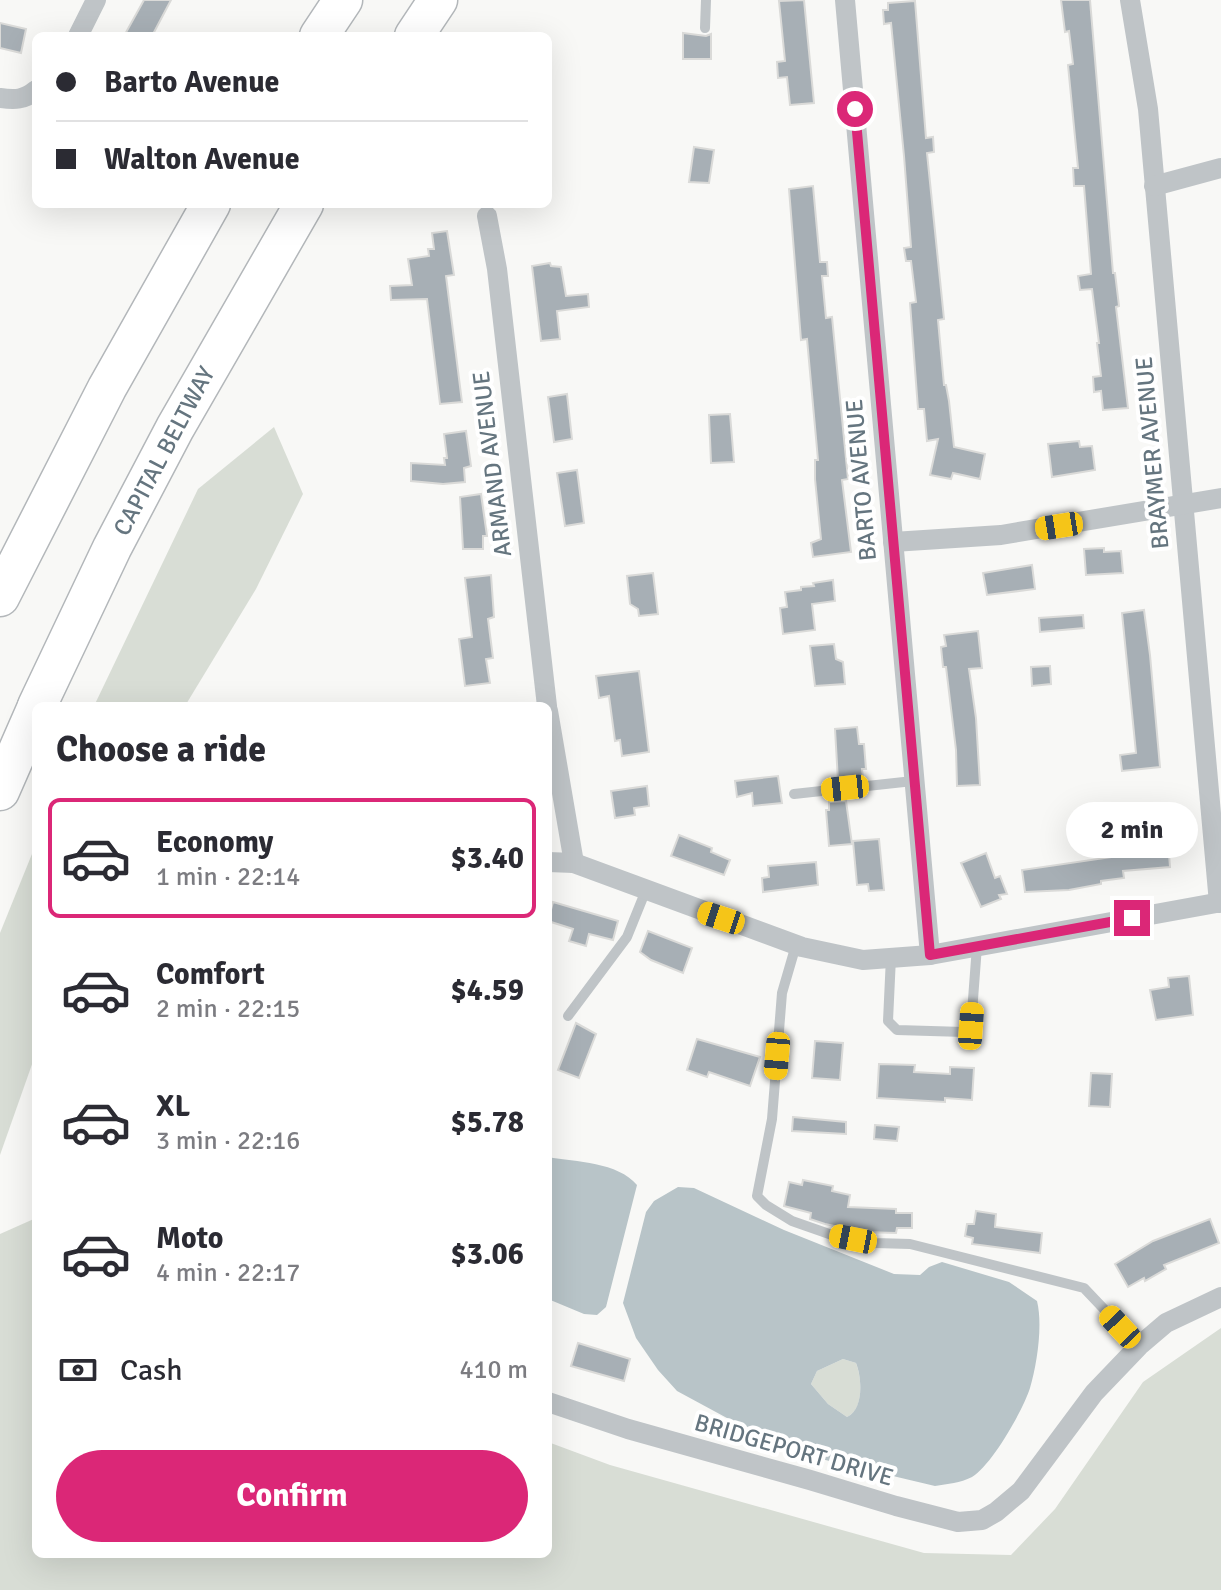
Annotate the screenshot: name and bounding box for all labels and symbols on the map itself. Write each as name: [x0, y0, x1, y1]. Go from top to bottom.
route start: [837, 91, 873, 127]
street label: BRAYMER AVENUE: [1129, 355, 1175, 551]
street label: CAPITAL BELTWAY: [107, 361, 221, 541]
street label: ARMAND AVENUE: [466, 369, 518, 559]
street label: BARTO AVENUE: [839, 398, 883, 562]
car: [1033, 510, 1085, 542]
car: [820, 774, 870, 802]
callout: 2 min: [1066, 802, 1198, 858]
car: [694, 899, 748, 937]
route end: [1114, 900, 1150, 936]
car: [957, 1001, 985, 1051]
car: [763, 1031, 791, 1081]
car: [827, 1223, 879, 1255]
car: [1095, 1301, 1145, 1353]
street label: BRIDGEPORT DRIVE: [691, 1407, 897, 1493]

